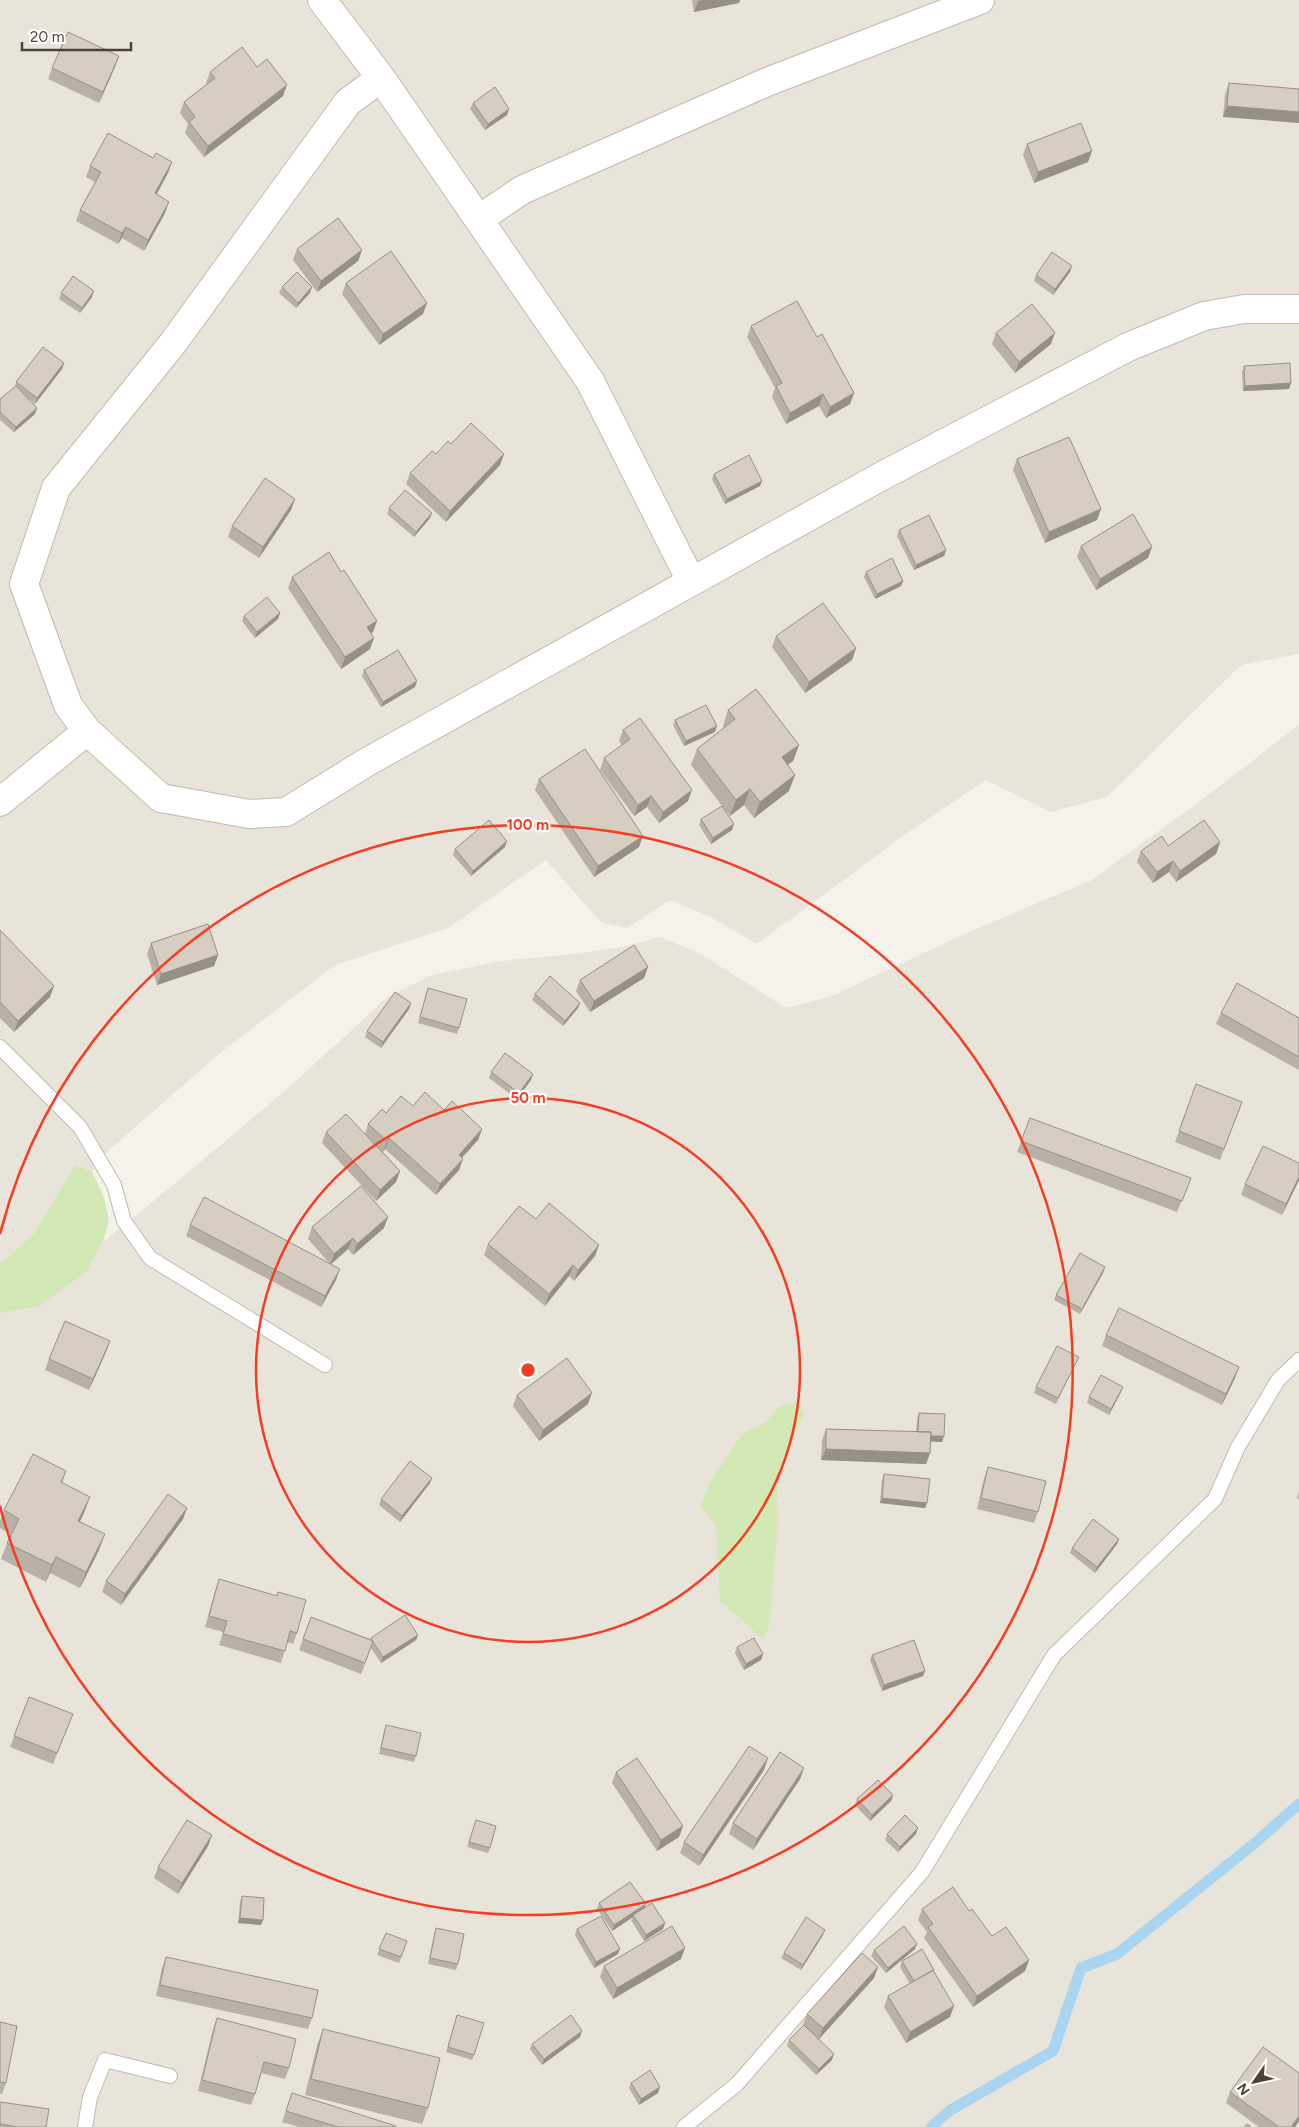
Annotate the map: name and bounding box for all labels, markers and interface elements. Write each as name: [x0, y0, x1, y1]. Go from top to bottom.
scale bar: [22, 20, 131, 52]
text: 20 m: [30, 28, 64, 46]
text: 100 m: [507, 816, 549, 834]
text: 50 m: [510, 1089, 546, 1107]
centre of rings: [519, 1361, 537, 1379]
north arrow: [1229, 2057, 1279, 2107]
text: N: [1234, 2080, 1254, 2098]

